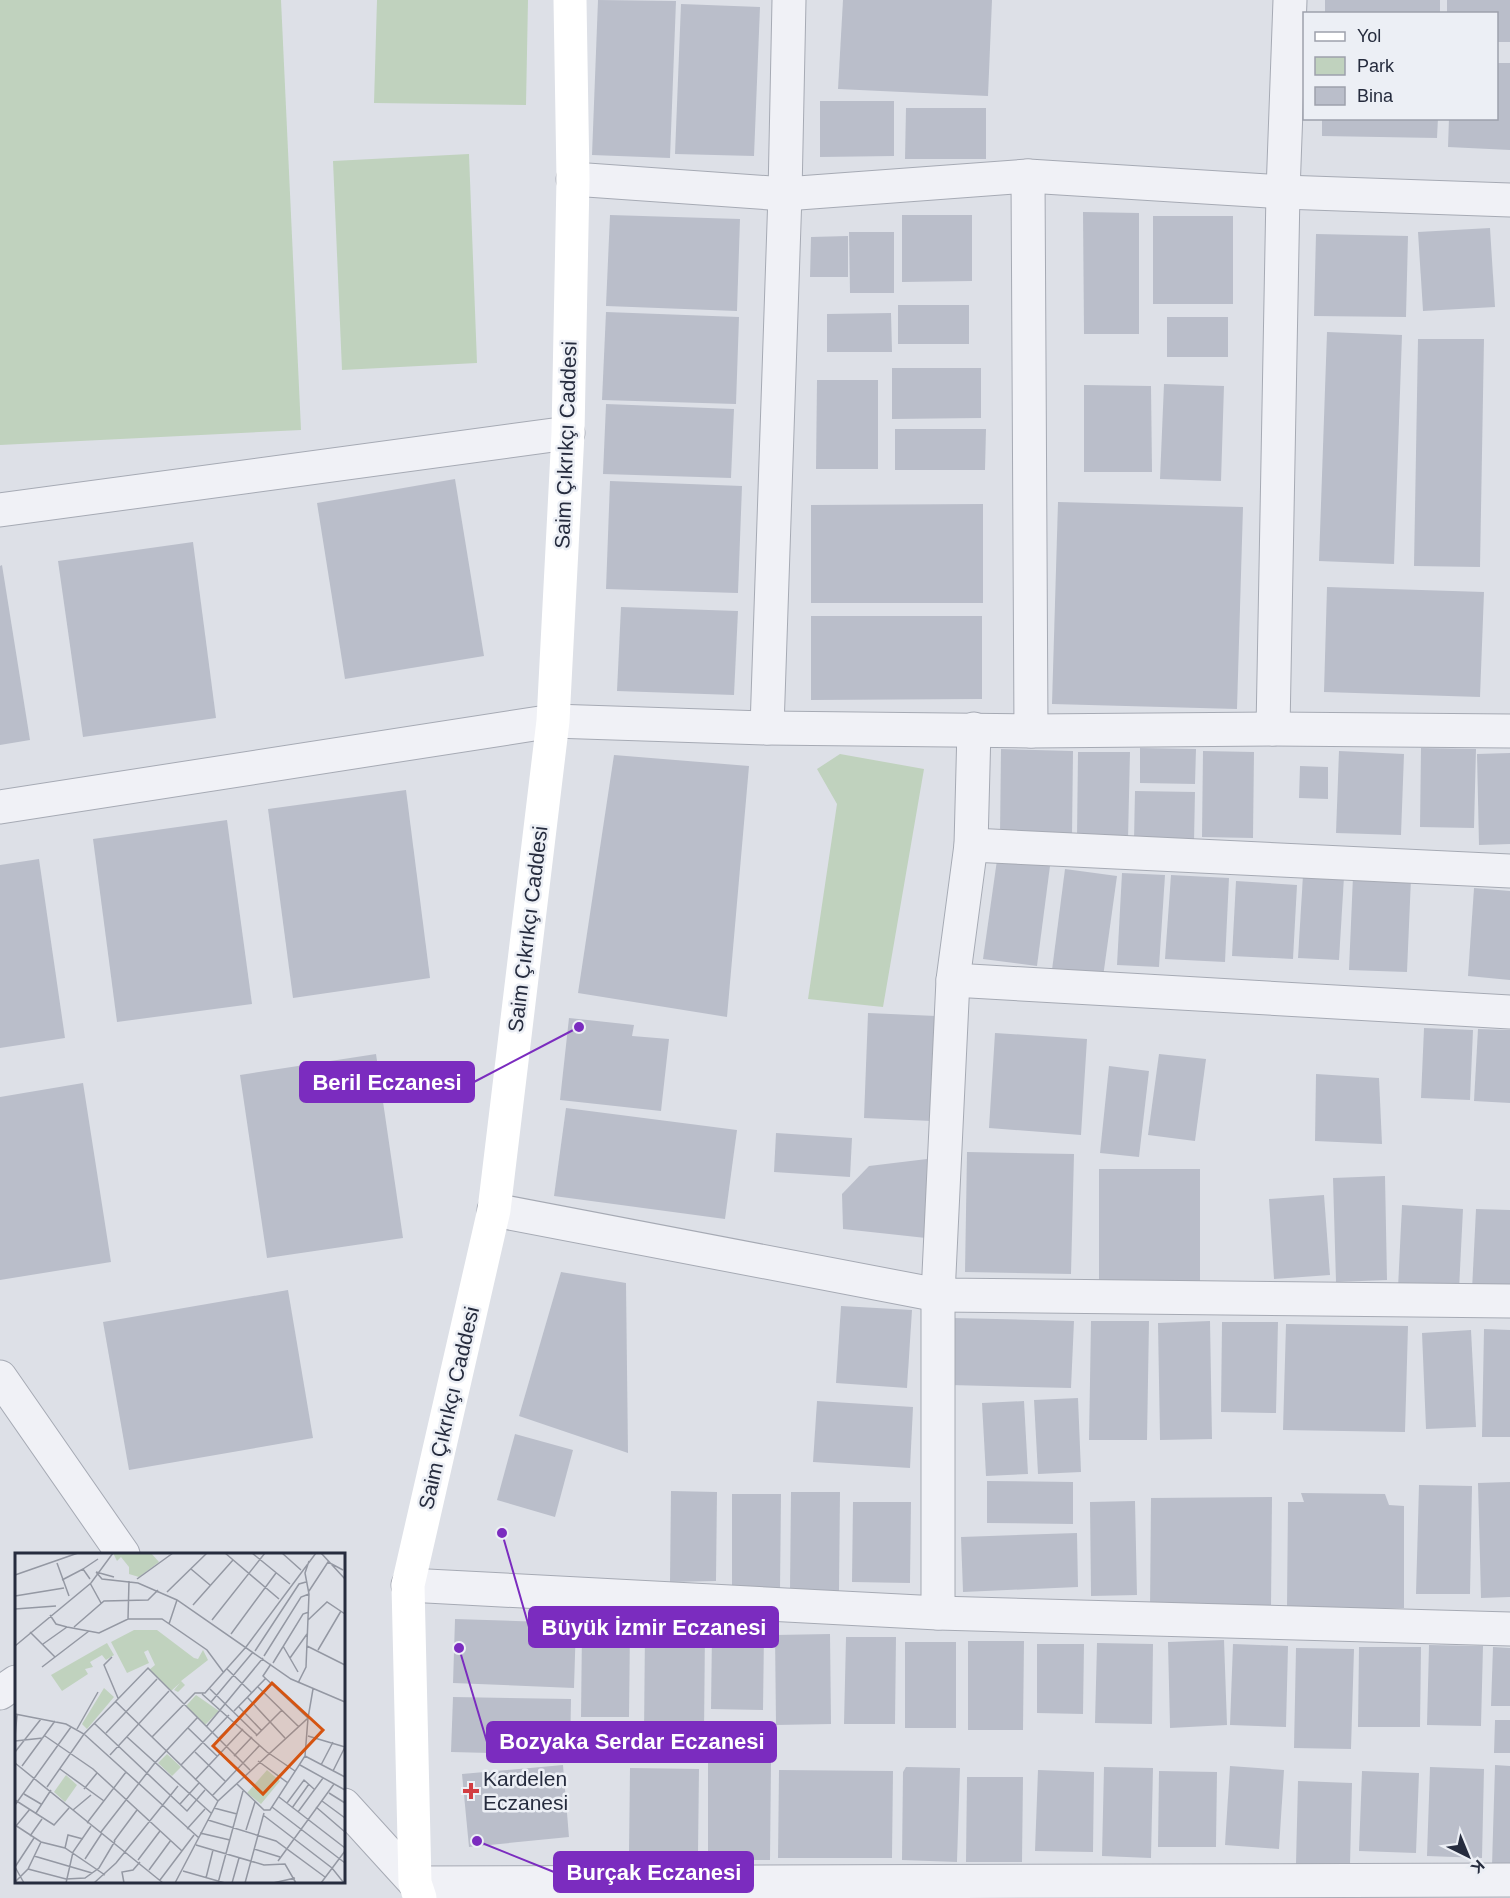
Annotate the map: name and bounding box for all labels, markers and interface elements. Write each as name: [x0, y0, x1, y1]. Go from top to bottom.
legend: [1303, 12, 1498, 120]
text: Yol: [1357, 26, 1381, 46]
text: Park: [1357, 56, 1395, 76]
text: Bina: [1357, 86, 1394, 106]
street label: Saim Çıkrıkçı Caddesi: [550, 341, 581, 549]
street label: Saim Çıkrıkçı Caddesi: [503, 824, 552, 1033]
callout: Beril Eczanesi: [300, 1062, 474, 1102]
text: Beril Eczanesi: [312, 1070, 462, 1095]
street label: Saim Çıkrıkçı Caddesi: [414, 1304, 483, 1512]
inset map: [15, 1553, 345, 1883]
callout: Büyük İzmir Eczanesi: [529, 1607, 778, 1647]
text: Büyük İzmir Eczanesi: [542, 1615, 766, 1640]
callout: Bozyaka Serdar Eczanesi: [487, 1722, 776, 1762]
text: Bozyaka Serdar Eczanesi: [499, 1729, 765, 1754]
place label: Kardelen Eczanesi: [483, 1767, 568, 1814]
marker: Kardelen Eczanesi: [464, 1784, 478, 1798]
north arrow: [1438, 1826, 1498, 1886]
callout: Burçak Eczanesi: [554, 1852, 753, 1892]
text: K: [1468, 1856, 1488, 1877]
text: Burçak Eczanesi: [567, 1860, 741, 1885]

